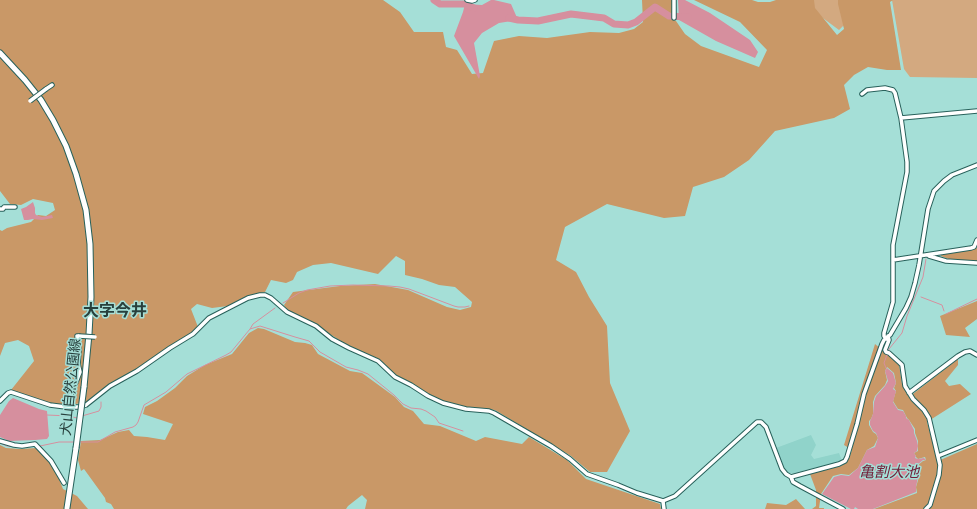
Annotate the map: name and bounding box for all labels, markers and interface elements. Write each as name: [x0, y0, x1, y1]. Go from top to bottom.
district label: 大字今井: [83, 301, 147, 321]
street label: 犬山自然公園線: [58, 337, 84, 437]
water label: 亀割大池: [859, 463, 919, 481]

